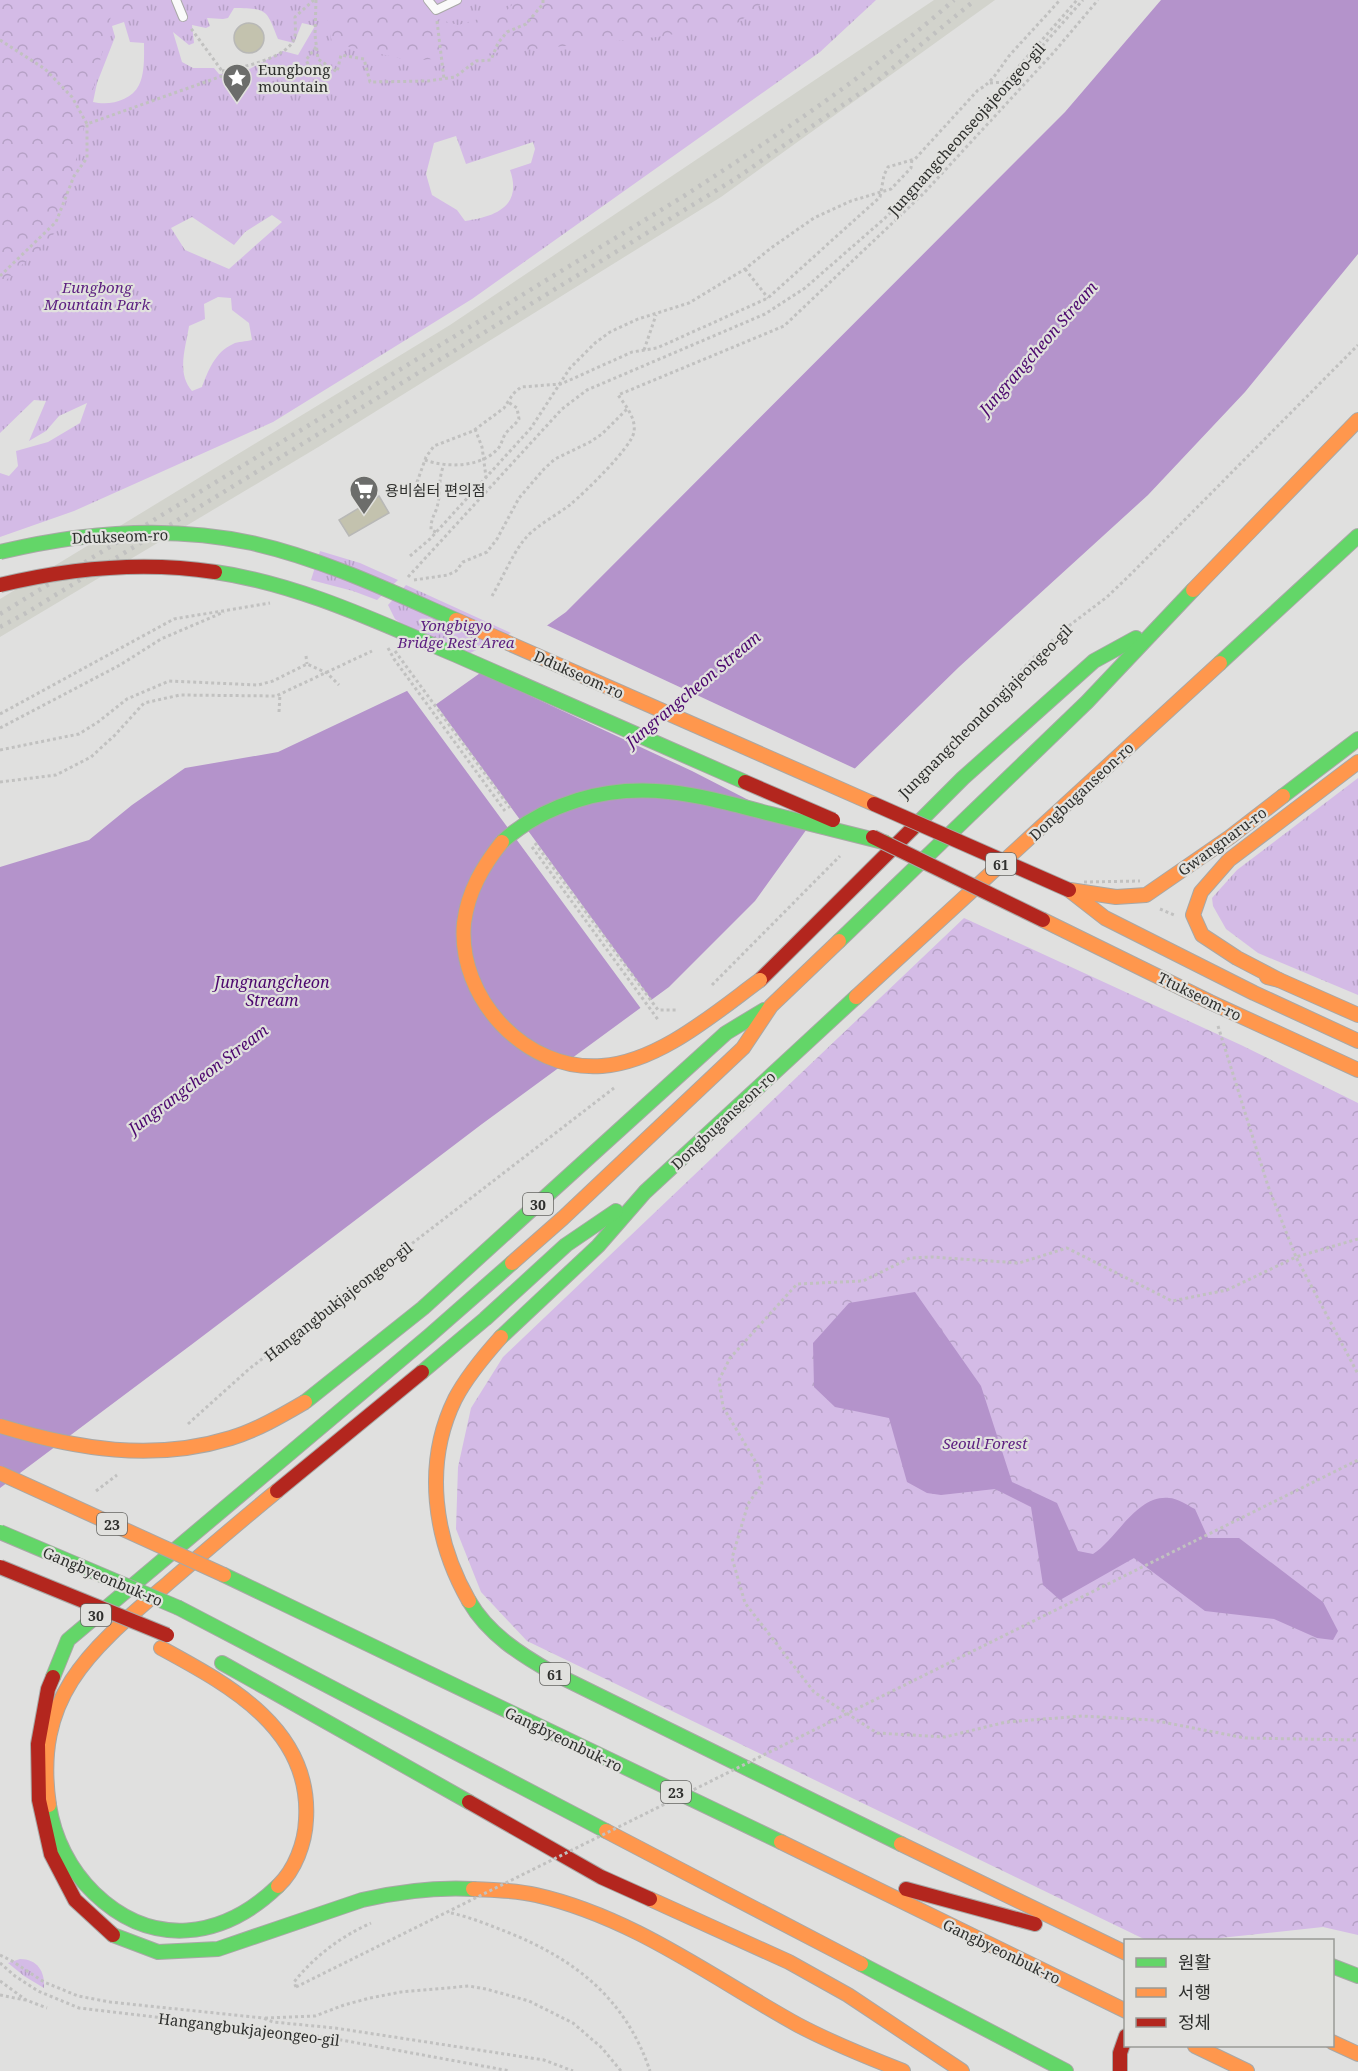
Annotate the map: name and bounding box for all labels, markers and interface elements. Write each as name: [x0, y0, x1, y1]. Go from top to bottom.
street label: Jungnangcheonseojajeongeo-gil: [882, 38, 1049, 220]
place label: Eungbong mountain: [258, 59, 330, 96]
place icon: Eungbong mountain: [221, 62, 253, 104]
water label: Jungrangcheon Stream: [972, 276, 1103, 422]
park label: Eungbong Mountain Park: [43, 277, 150, 314]
supermarket icon: 용비쉼터 편의점: [348, 474, 380, 516]
place label: 용비쉼터 편의점: [385, 480, 486, 500]
street label: Ddukseom-ro: [71, 524, 169, 548]
park label: Yongbigyo Bridge Rest Area: [397, 615, 515, 652]
street label: Jungnangcheondongjajeongeo-gil: [893, 620, 1076, 803]
water label: Jungrangcheon Stream: [618, 625, 766, 754]
street label: Ddukseom-ro: [531, 645, 627, 703]
street label: Dongbuganseon-ro: [1025, 737, 1137, 845]
street label: Gwangnaru-ro: [1174, 802, 1270, 880]
road number: 61: [986, 853, 1016, 875]
street label: Ttukseom-ro: [1155, 967, 1245, 1025]
water label: Jungnangcheon Stream: [211, 971, 330, 1011]
water label: Jungrangcheon Stream: [121, 1019, 273, 1141]
street label: Dongbuganseon-ro: [667, 1066, 779, 1174]
road number: 30: [523, 1193, 553, 1215]
street label: Hangangbukjajeongeo-gil: [260, 1237, 416, 1365]
park label: Seoul Forest: [942, 1433, 1028, 1453]
road number: 23: [97, 1513, 127, 1535]
street label: Gangbyeonbuk-ro: [40, 1542, 166, 1610]
road number: 30: [81, 1604, 111, 1626]
road number: 61: [540, 1663, 570, 1685]
street label: Gangbyeonbuk-ro: [502, 1702, 626, 1776]
road number: 23: [661, 1781, 691, 1803]
street label: Gangbyeonbuk-ro: [940, 1914, 1064, 1988]
legend: [1124, 1939, 1334, 2047]
text: 원활: [1178, 1950, 1211, 1974]
text: 서행: [1178, 1980, 1211, 2004]
street label: Hangangbukjajeongeo-gil: [157, 2008, 341, 2050]
text: 정체: [1178, 2010, 1211, 2034]

